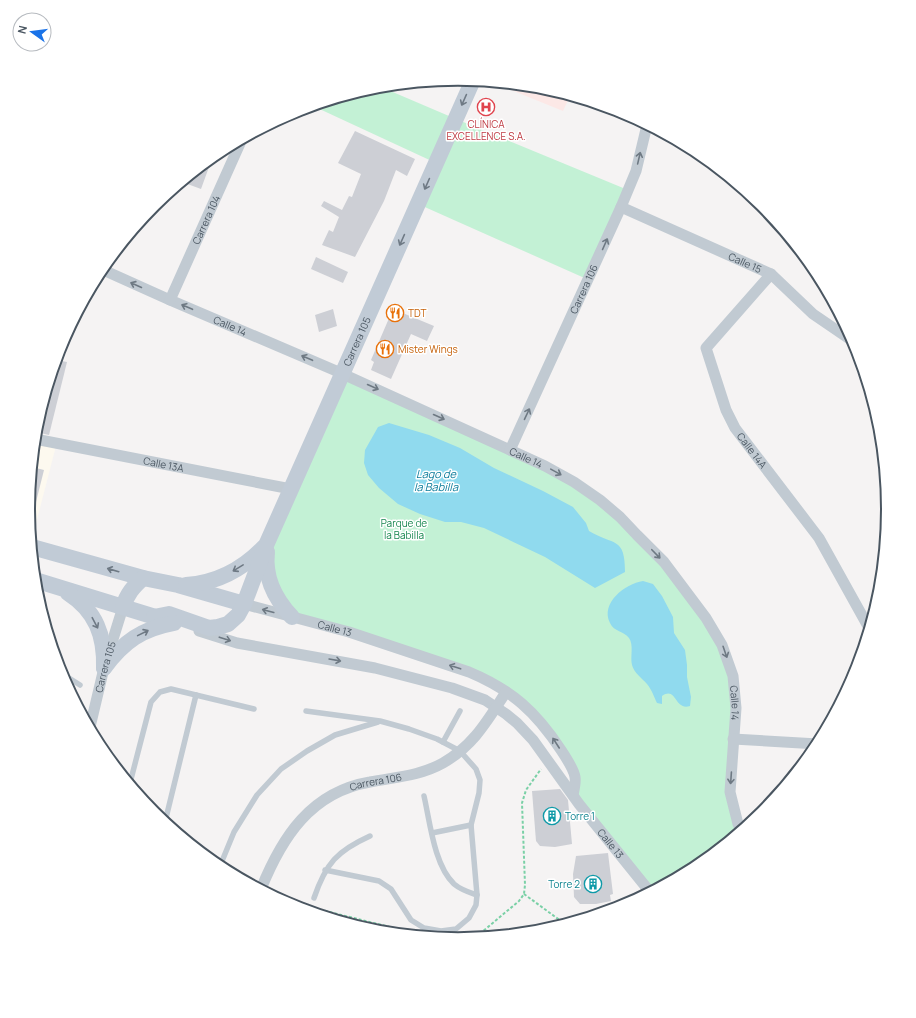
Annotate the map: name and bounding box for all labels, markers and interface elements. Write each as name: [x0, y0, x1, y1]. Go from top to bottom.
north arrow: [12, 12, 52, 52]
text: N: [14, 24, 30, 35]
one-way arrow: [460, 93, 467, 105]
hospital icon: CLÍNICA EXCELLENCE S.A.: [476, 97, 496, 117]
place label: CLÍNICA EXCELLENCE S.A.: [446, 117, 526, 143]
one-way arrow: [635, 152, 643, 165]
one-way arrow: [423, 177, 430, 189]
street label: Carrera 104: [189, 193, 223, 247]
one-way arrow: [398, 233, 405, 245]
one-way arrow: [601, 239, 609, 251]
street label: Calle 15: [726, 249, 764, 276]
street label: Carrera 106: [566, 262, 601, 316]
one-way arrow: [130, 281, 142, 288]
one-way arrow: [181, 303, 193, 311]
restaurant icon: TDT: [385, 303, 405, 323]
place label: TDT: [408, 306, 426, 320]
street label: Calle 14: [211, 312, 249, 339]
street label: Carrera 105: [340, 314, 374, 368]
restaurant icon: Mister Wings: [375, 339, 395, 359]
place label: Mister Wings: [398, 342, 458, 356]
one-way arrow: [301, 354, 313, 361]
one-way arrow: [366, 384, 378, 392]
one-way arrow: [524, 409, 531, 421]
one-way arrow: [432, 414, 444, 421]
street label: Calle 14A: [734, 430, 771, 472]
street label: Calle 14: [507, 444, 545, 471]
street label: Calle 13A: [142, 453, 186, 475]
water label: Lago de la Babilla: [414, 466, 459, 494]
one-way arrow: [550, 469, 562, 476]
park label: Parque de la Babilla: [381, 516, 427, 542]
one-way arrow: [651, 549, 661, 559]
one-way arrow: [232, 565, 244, 573]
one-way arrow: [107, 566, 120, 573]
one-way arrow: [262, 606, 275, 614]
one-way arrow: [92, 617, 99, 629]
street label: Calle 13: [316, 617, 353, 639]
one-way arrow: [137, 629, 149, 636]
one-way arrow: [218, 636, 231, 643]
street label: Carrera 105: [91, 639, 119, 694]
one-way arrow: [721, 646, 729, 658]
one-way arrow: [329, 657, 342, 665]
one-way arrow: [449, 662, 461, 670]
street label: Calle 14: [727, 685, 743, 721]
one-way arrow: [552, 738, 560, 749]
street label: Carrera 106: [348, 770, 403, 794]
one-way arrow: [727, 771, 734, 784]
building icon: Torre 1: [542, 806, 562, 826]
place label: Torre 1: [565, 809, 595, 823]
street label: Calle 13: [594, 825, 627, 861]
building icon: Torre 2: [583, 874, 603, 894]
place label: Torre 2: [548, 877, 580, 891]

